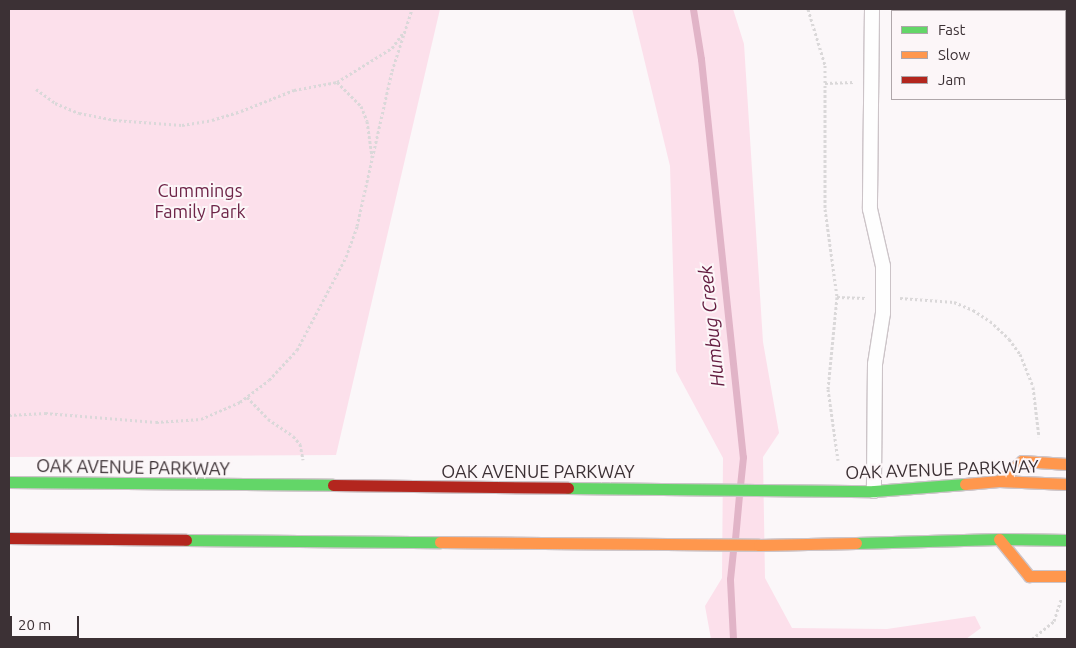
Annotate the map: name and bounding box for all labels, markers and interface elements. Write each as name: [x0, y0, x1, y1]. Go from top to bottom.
legend: [891, 10, 1066, 100]
text: Fast: [938, 21, 965, 38]
text: Slow: [938, 46, 970, 63]
text: Jam: [938, 71, 966, 88]
park label: Cummings Family Park: [154, 180, 246, 222]
water label: Humbug Creek: [694, 264, 730, 388]
street label: OAK AVENUE PARKWAY: [36, 455, 230, 479]
street label: OAK AVENUE PARKWAY: [845, 455, 1039, 483]
street label: OAK AVENUE PARKWAY: [441, 460, 635, 482]
scale bar: [12, 606, 81, 638]
text: 20 m: [18, 616, 51, 633]

